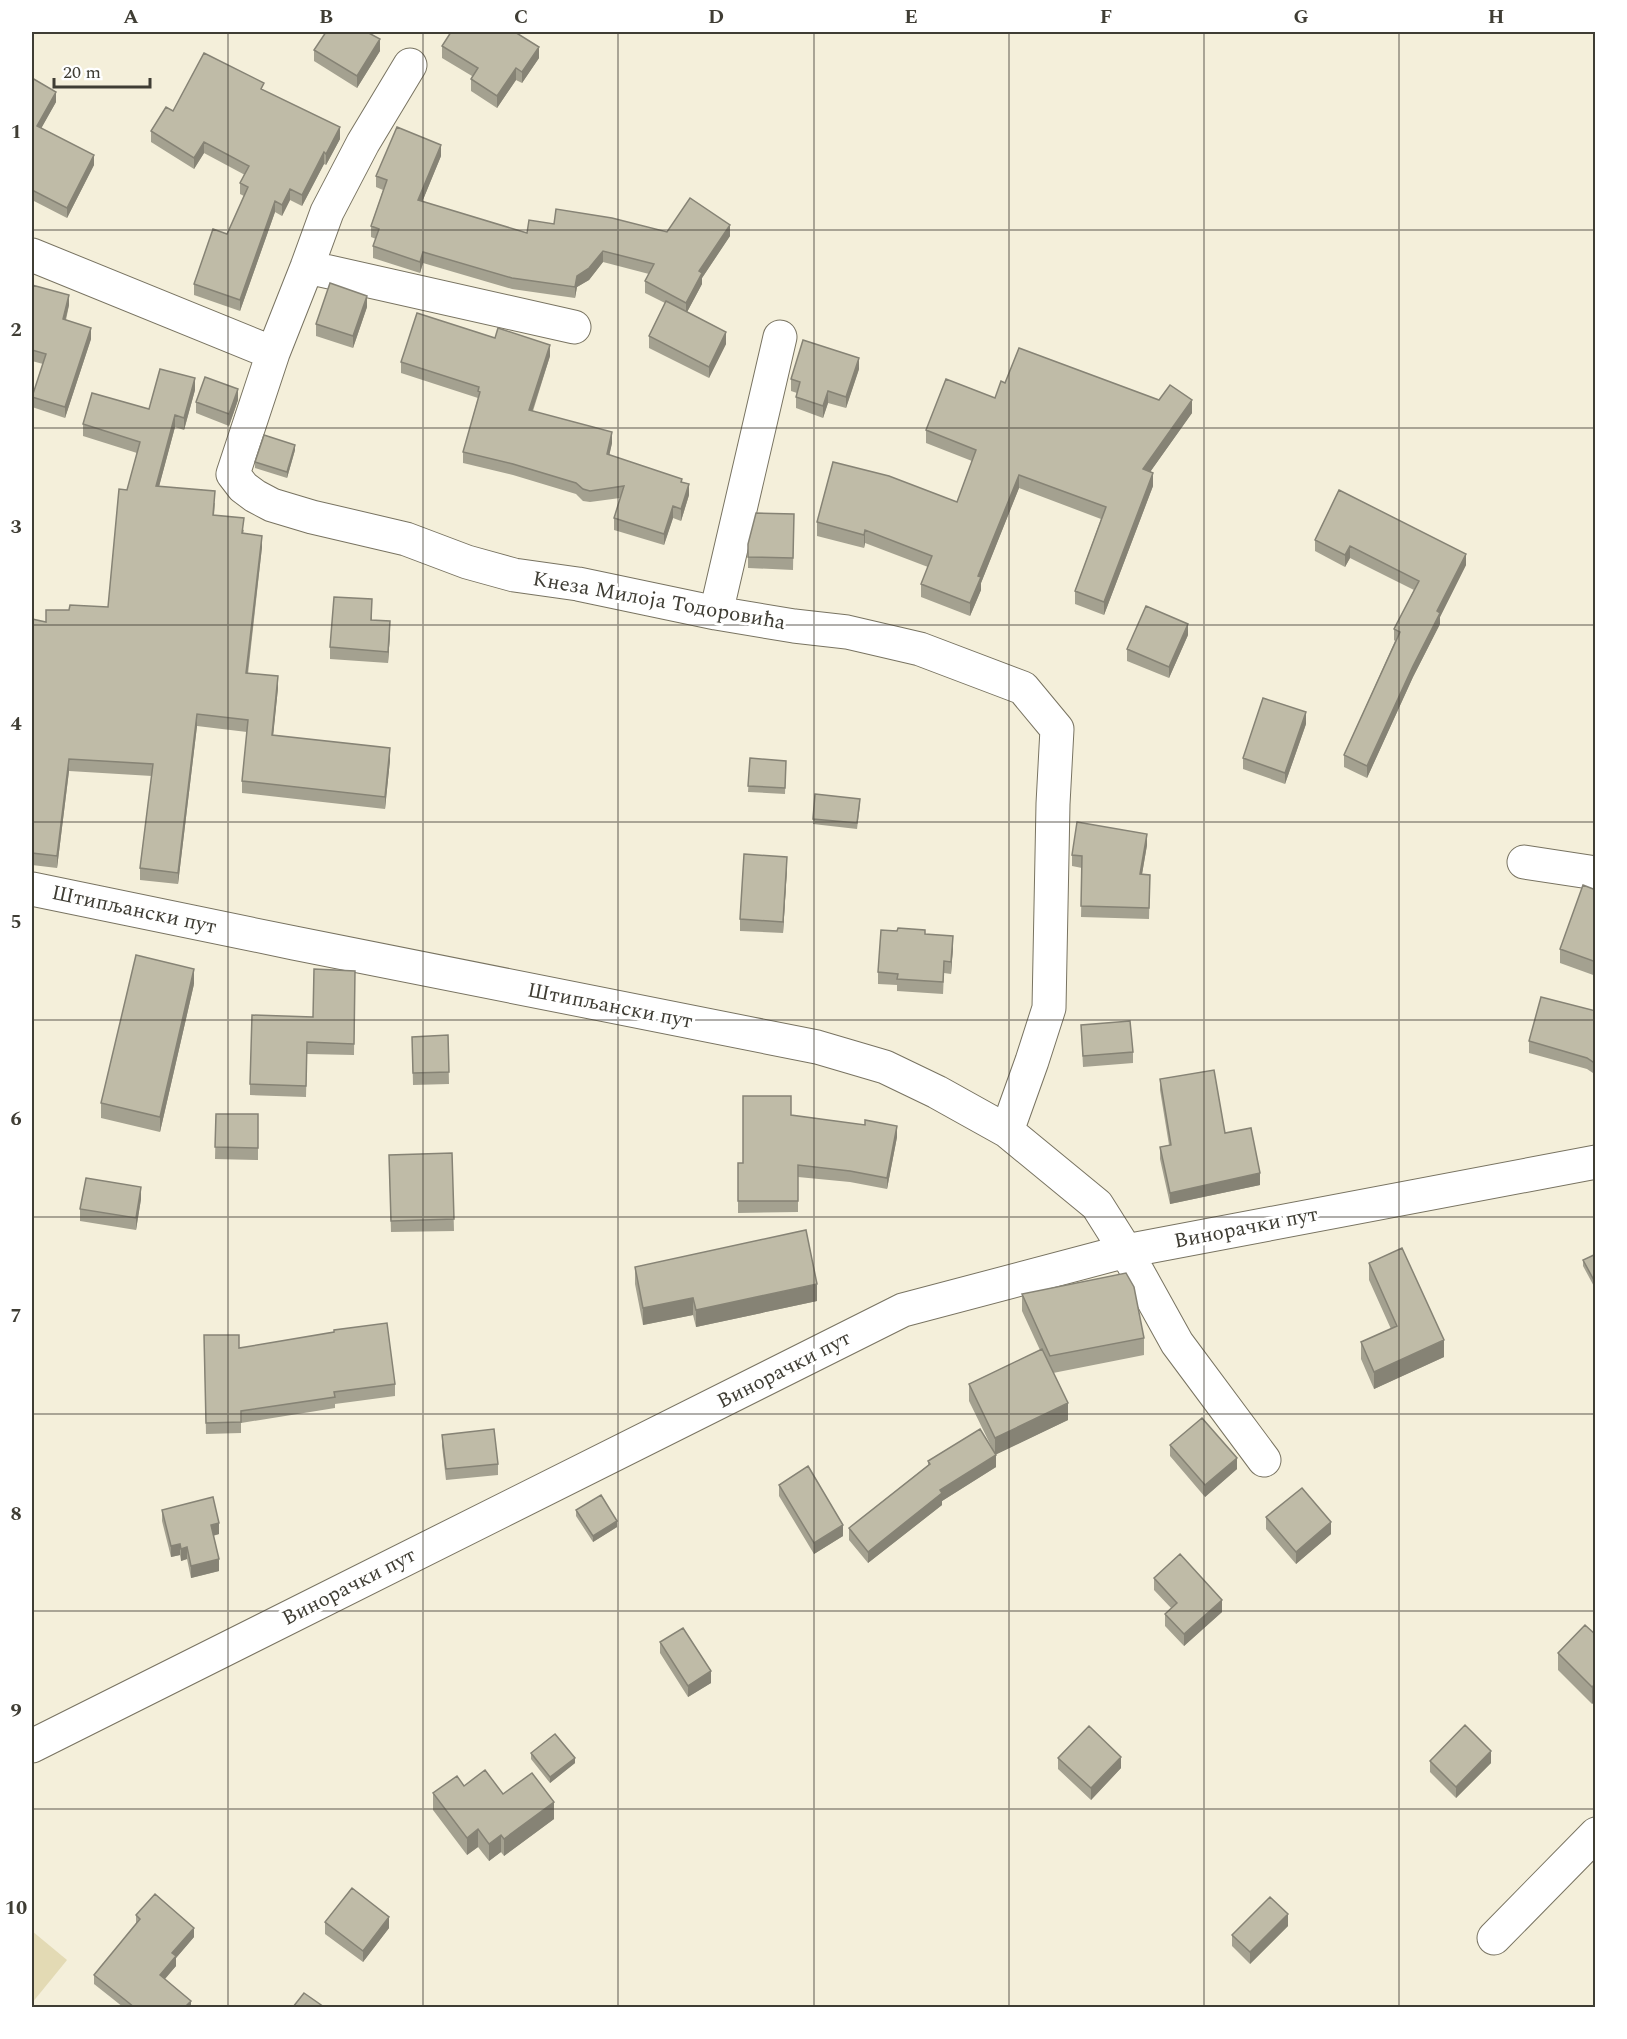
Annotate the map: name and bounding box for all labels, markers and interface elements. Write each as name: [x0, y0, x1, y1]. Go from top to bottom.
text: A: [123, 2, 139, 32]
text: B: [319, 2, 333, 32]
text: C: [514, 2, 528, 32]
text: D: [708, 2, 724, 32]
text: E: [904, 2, 918, 32]
text: F: [1100, 2, 1112, 32]
text: G: [1293, 2, 1309, 32]
text: H: [1488, 2, 1504, 32]
scale bar: [54, 51, 150, 89]
text: 20 m: [63, 59, 101, 86]
text: 1: [10, 117, 22, 147]
text: 2: [10, 315, 22, 345]
text: 3: [10, 512, 22, 542]
street label: Кнеза Милоја Тодоровића: [530, 563, 789, 639]
text: 4: [10, 709, 22, 739]
street label: Штипљански пут: [49, 877, 219, 943]
text: 5: [10, 907, 22, 937]
street label: Штипљански пут: [525, 974, 695, 1038]
text: 6: [10, 1104, 22, 1134]
street label: Винорачки пут: [1171, 1198, 1321, 1258]
text: 7: [10, 1301, 22, 1331]
street label: Винорачки пут: [712, 1323, 856, 1417]
text: 8: [10, 1499, 22, 1529]
street label: Винорачки пут: [277, 1540, 421, 1634]
text: 9: [10, 1696, 22, 1726]
text: 10: [5, 1893, 27, 1923]

